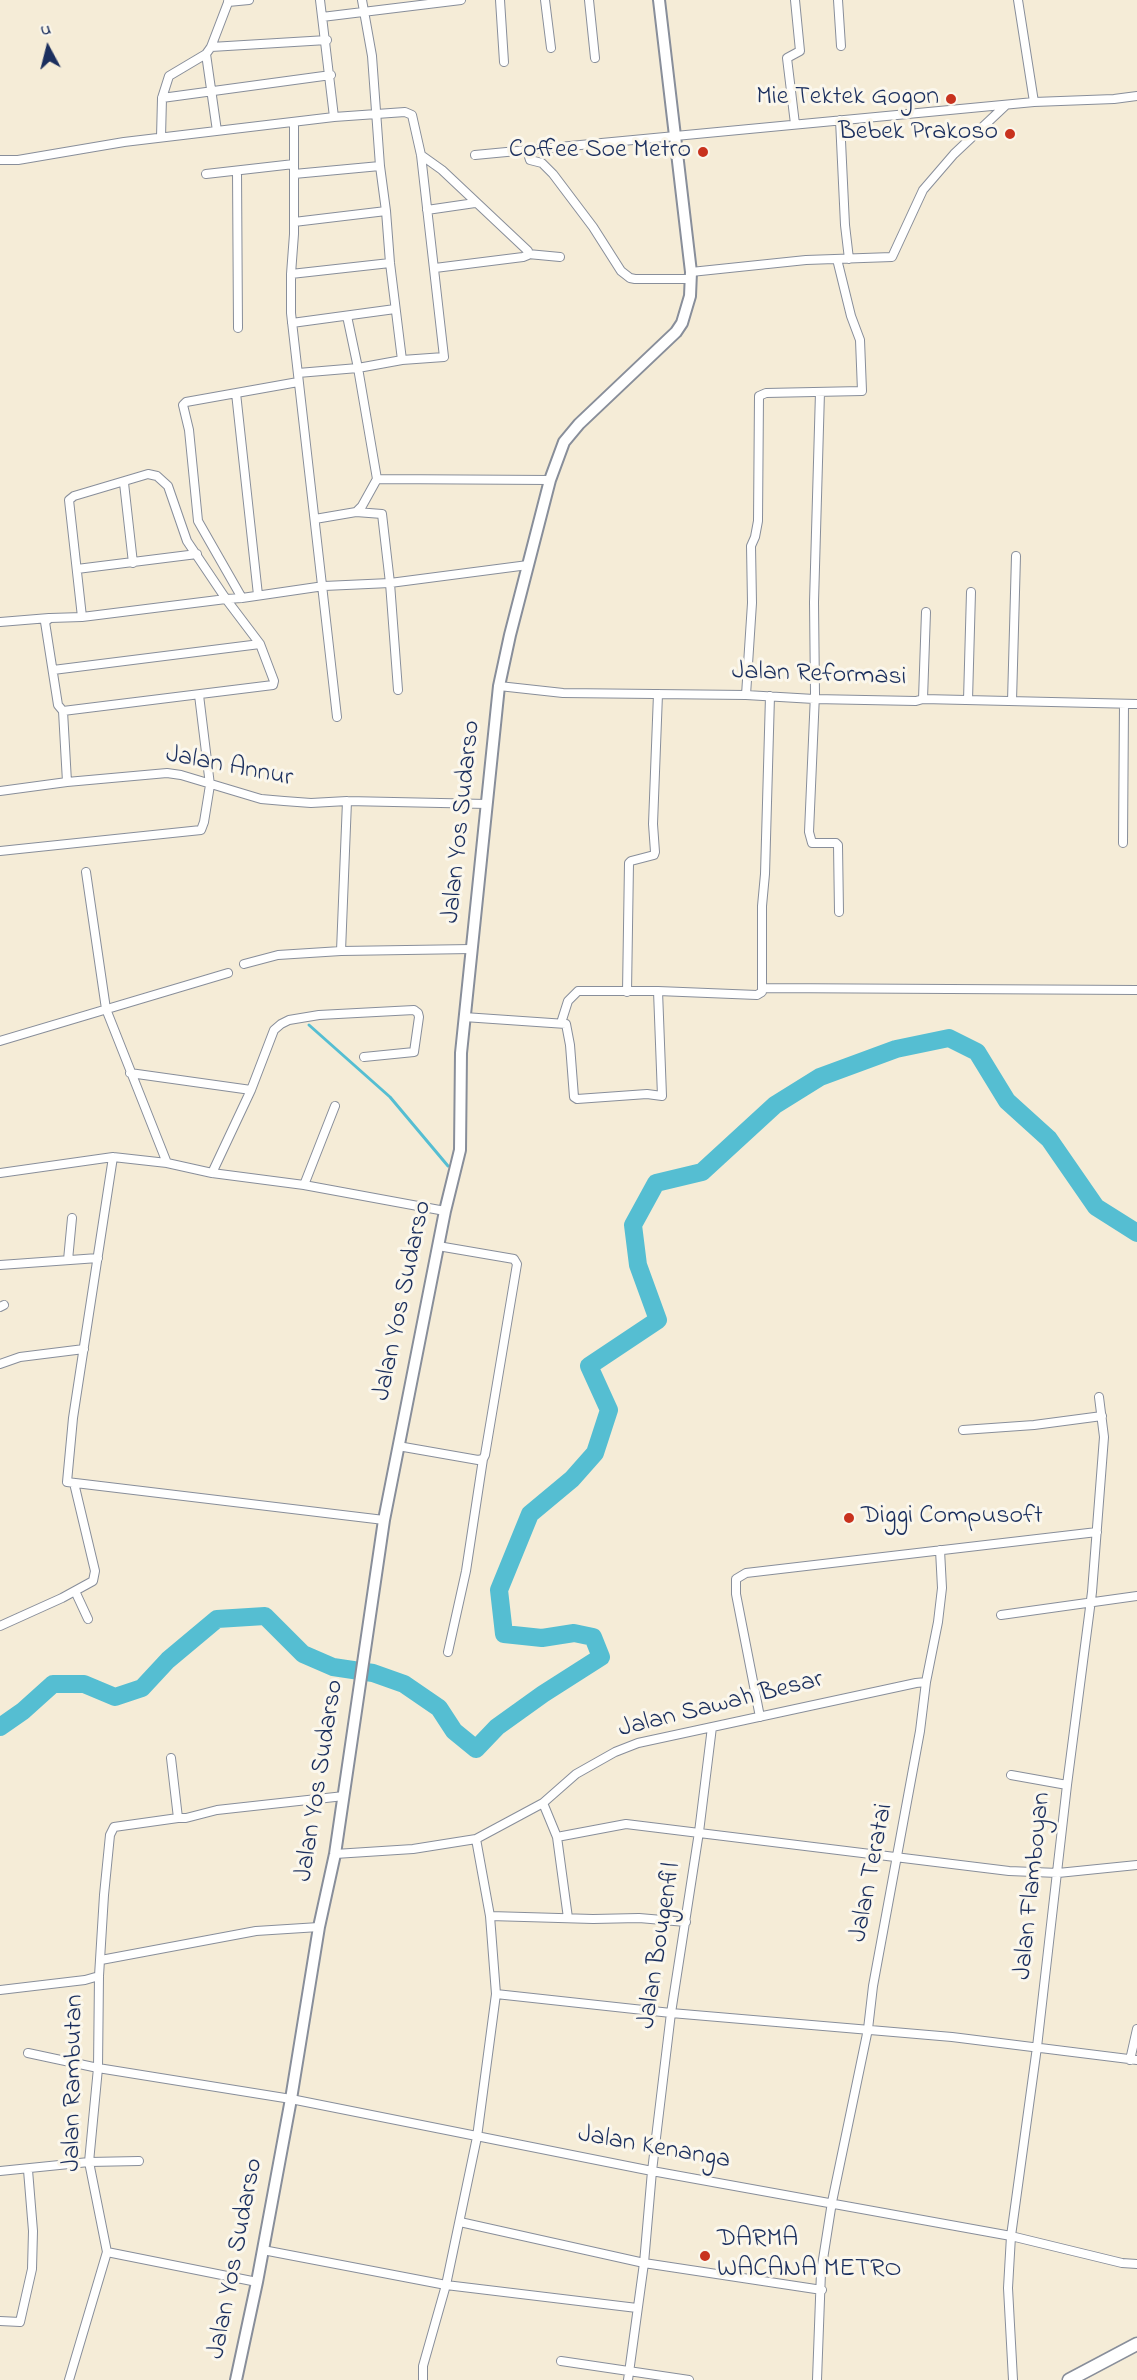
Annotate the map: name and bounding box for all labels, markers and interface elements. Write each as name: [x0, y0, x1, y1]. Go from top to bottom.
north arrow: [18, 18, 78, 78]
text: U: [39, 18, 52, 43]
place label: Mie Tektek Gogon: [756, 83, 939, 115]
marker: Mie Tektek Gogon: [944, 92, 958, 106]
place label: Bebek Prakoso: [838, 118, 998, 150]
marker: Bebek Prakoso: [1003, 127, 1017, 141]
place label: Coffee Soe Metro: [509, 136, 691, 168]
marker: Coffee Soe Metro: [696, 145, 710, 159]
street label: Jalan Reformasi: [731, 657, 907, 695]
street label: Jalan Yos Sudarso: [437, 719, 489, 925]
street label: Jalan Annur: [163, 740, 295, 796]
street label: Jalan Yos Sudarso: [368, 1198, 440, 1404]
place label: Diggi Compusoft: [861, 1502, 1043, 1534]
marker: Diggi Compusoft: [842, 1511, 856, 1525]
street label: Jalan Sawah Besar: [616, 1666, 826, 1746]
street label: Jalan Yos Sudarso: [290, 1678, 352, 1884]
street label: Jalan Flamboyan: [1009, 1791, 1059, 1981]
street label: Jalan Teratai: [844, 1801, 902, 1945]
street label: Jalan Bougenfil: [632, 1861, 690, 2031]
street label: Jalan Rambutan: [58, 1994, 92, 2172]
street label: Jalan Kenanga: [575, 2120, 733, 2178]
street label: Jalan Yos Sudarso: [202, 2156, 272, 2362]
place label: DARMA WACANA METRO: [717, 2225, 902, 2286]
marker: DARMA WACANA METRO: [698, 2249, 712, 2263]

